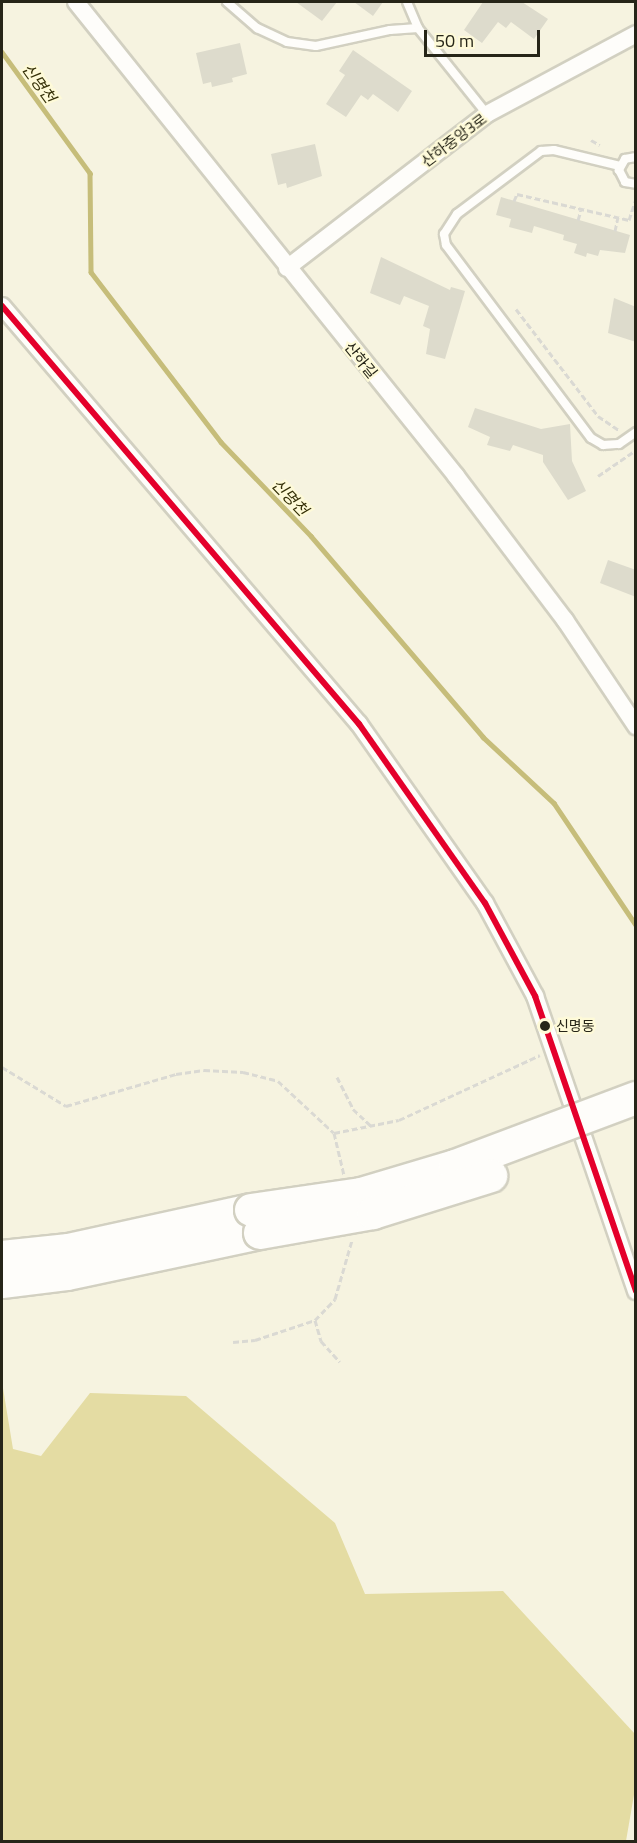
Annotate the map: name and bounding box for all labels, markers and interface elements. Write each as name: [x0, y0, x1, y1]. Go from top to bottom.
scale bar: [427, 18, 542, 56]
text: 50 m: [435, 27, 474, 54]
water label: 신명천: [18, 59, 60, 107]
street label: 산하중앙3로: [418, 110, 490, 170]
street label: 산하길: [341, 338, 381, 382]
water label: 신명천: [268, 474, 312, 520]
place label: 신명동: [556, 1018, 595, 1034]
marker: 신명동: [539, 1020, 551, 1032]

